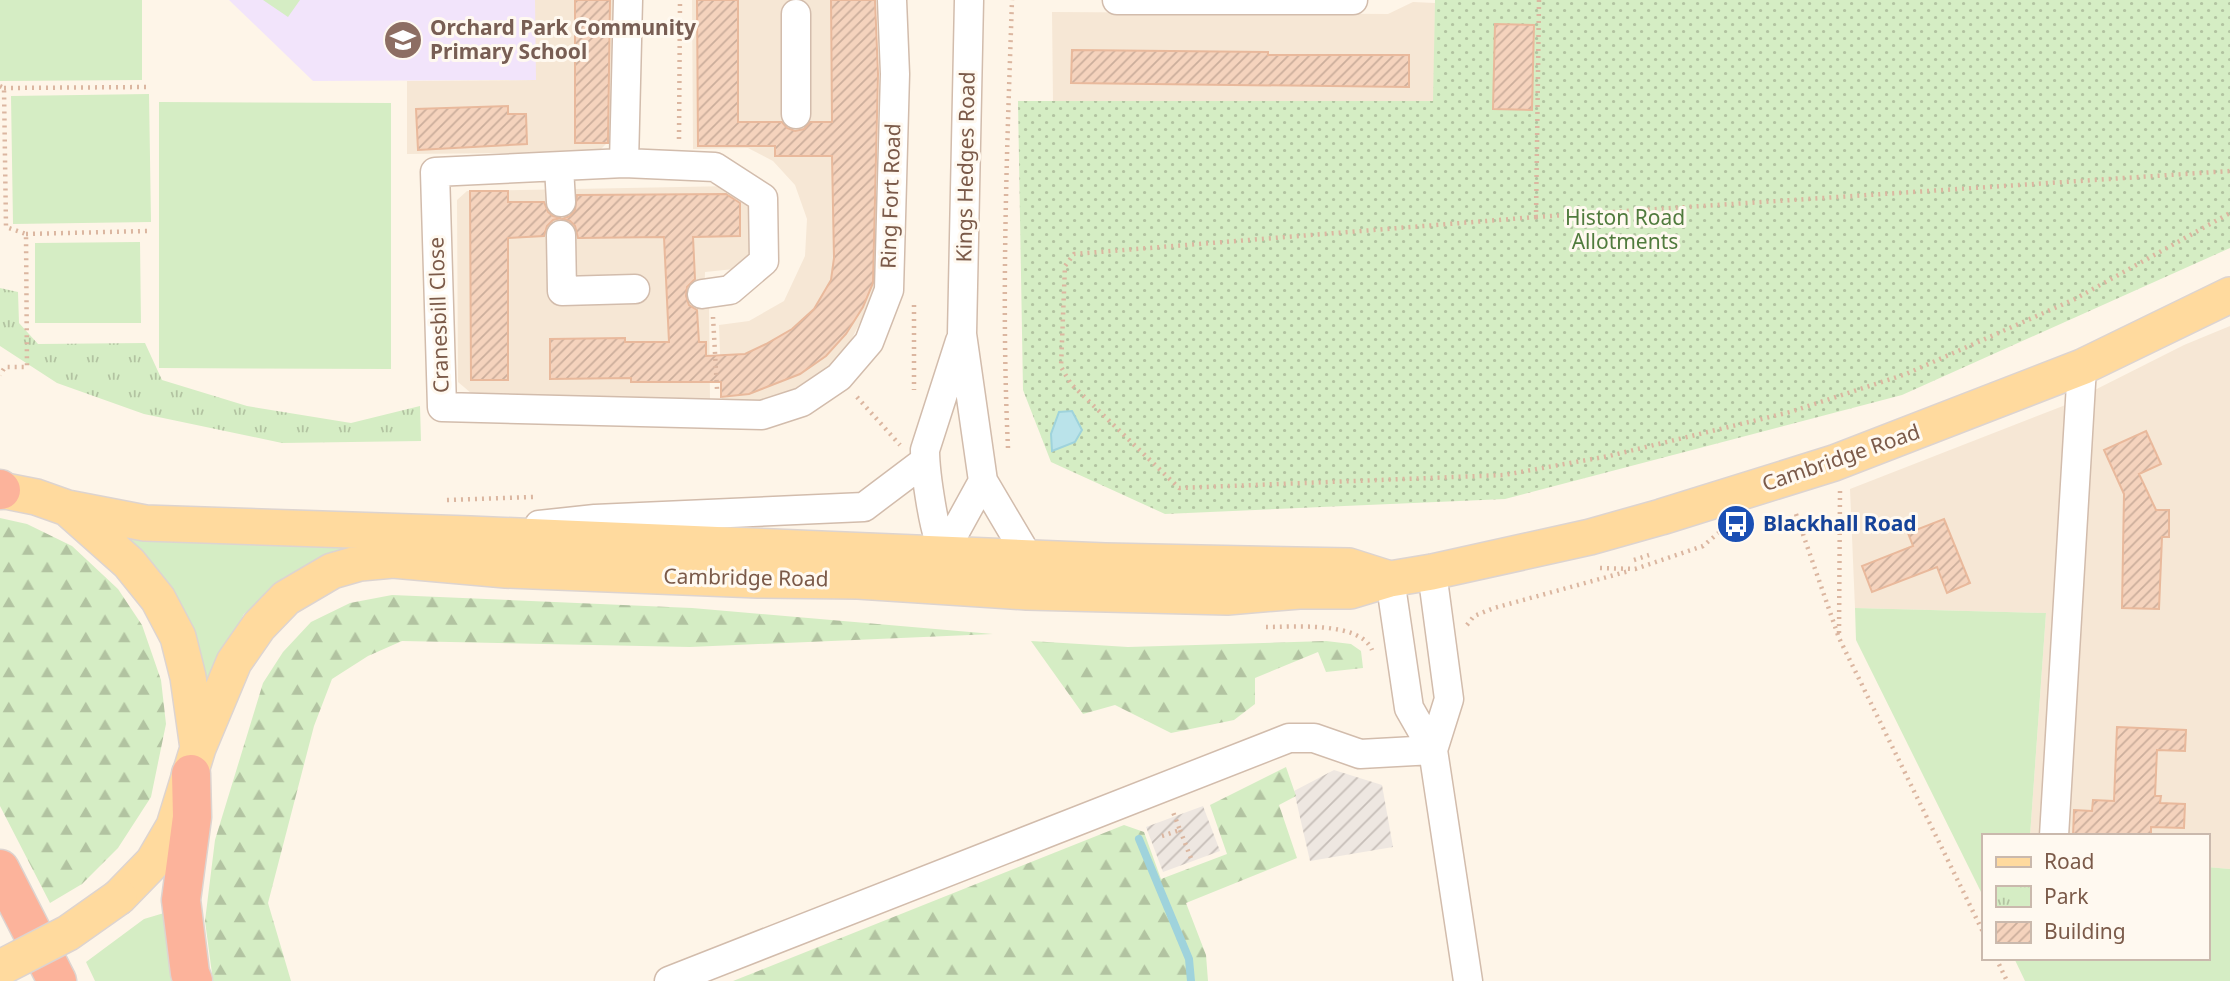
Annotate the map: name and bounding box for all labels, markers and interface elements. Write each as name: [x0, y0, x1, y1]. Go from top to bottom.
place label: Orchard Park Community Primary School: [430, 13, 696, 65]
school or university icon: Orchard Park Community Primary School: [382, 19, 424, 61]
street label: Kings Hedges Road: [949, 71, 981, 263]
street label: Ring Fort Road: [873, 123, 907, 269]
park label: Histon Road Allotments: [1565, 203, 1685, 255]
street label: Cranesbill Close: [421, 237, 455, 394]
street label: Cambridge Road: [1758, 417, 1923, 497]
bus stop icon: Blackhall Road: [1715, 503, 1757, 545]
place label: Blackhall Road: [1763, 509, 1917, 537]
street label: Cambridge Road: [663, 562, 829, 592]
legend: [1982, 834, 2209, 960]
text: Road: [2044, 847, 2094, 875]
text: Park: [2044, 882, 2089, 910]
text: Building: [2044, 917, 2126, 945]

